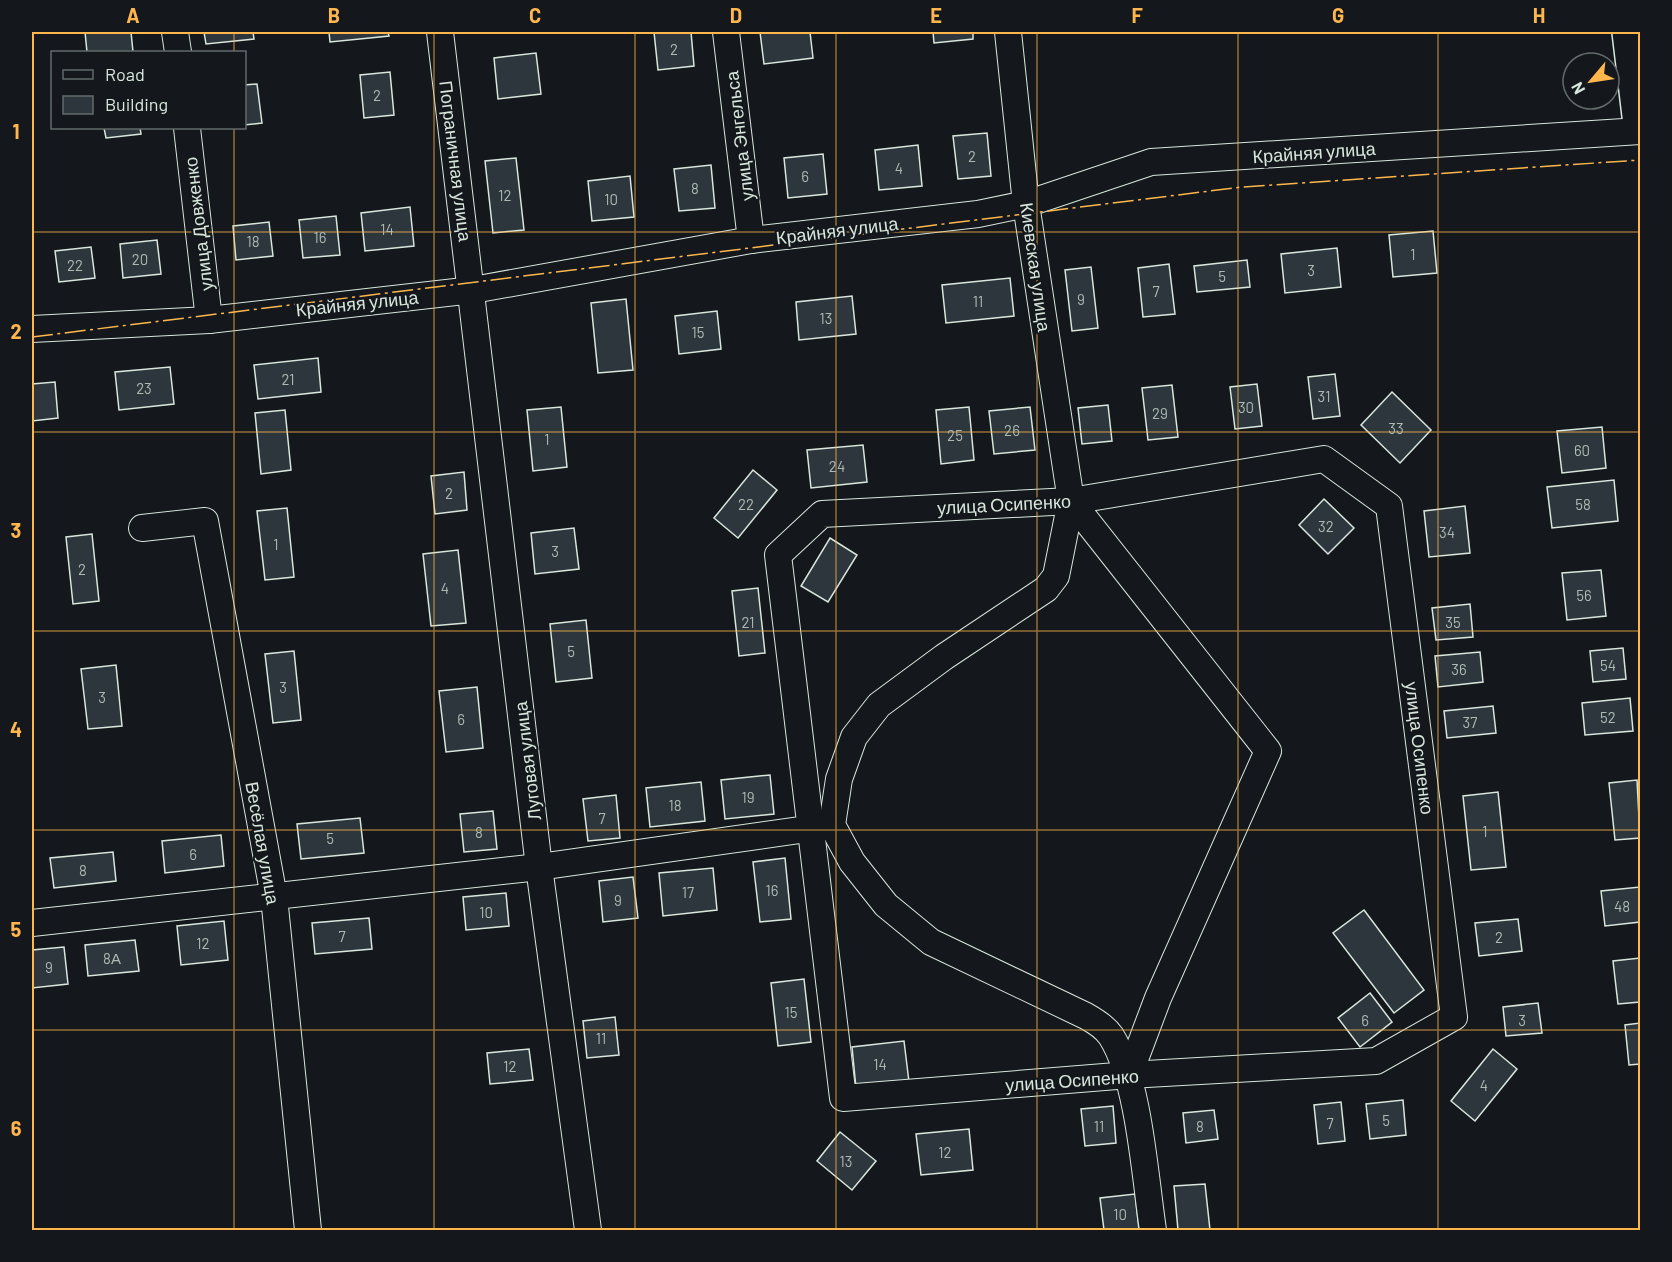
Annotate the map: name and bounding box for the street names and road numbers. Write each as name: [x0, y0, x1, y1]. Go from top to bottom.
street label: улица Энгельса: [720, 69, 758, 202]
street label: Пограничная улица: [435, 79, 477, 244]
street label: Крайняя улица: [1252, 137, 1377, 167]
street label: улица Довженко: [179, 156, 217, 292]
street label: Киевская улица: [1016, 201, 1056, 334]
street label: Крайняя улица: [775, 211, 900, 248]
street label: Крайняя улица: [295, 286, 420, 320]
street label: улица Осипенко: [937, 490, 1071, 518]
street label: улица Осипенко: [1401, 680, 1439, 816]
street label: Луговая улица: [509, 699, 545, 822]
street label: Весёлая улица: [241, 780, 285, 907]
street label: улица Осипенко: [1004, 1064, 1140, 1096]

